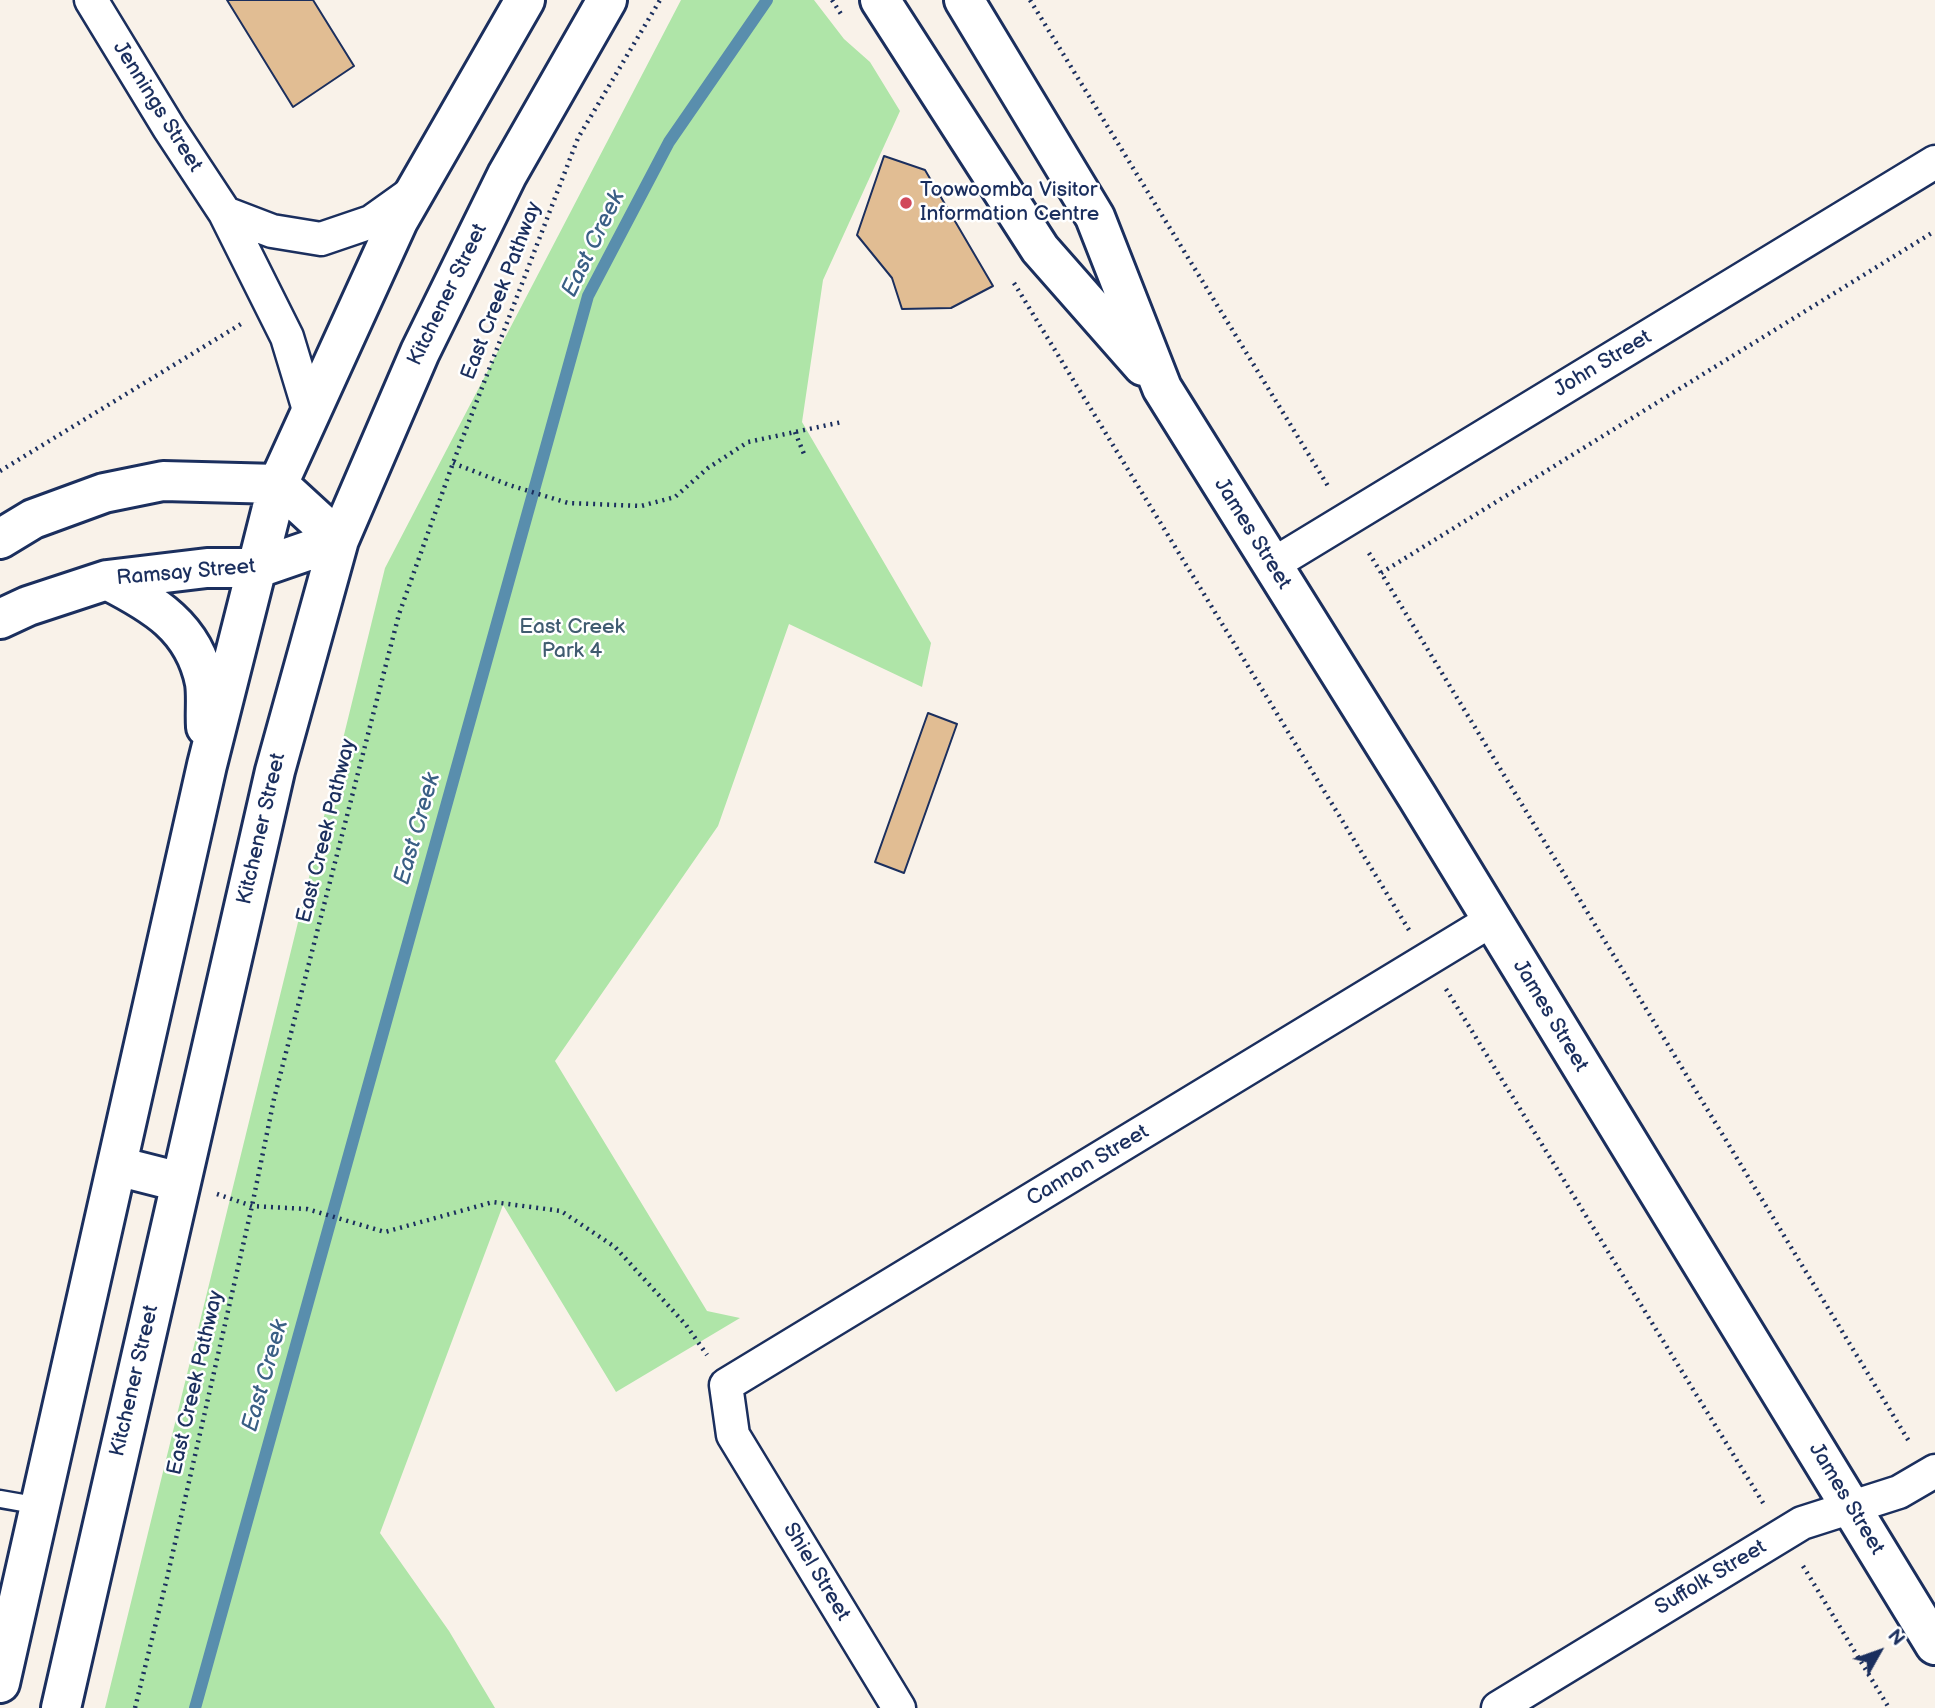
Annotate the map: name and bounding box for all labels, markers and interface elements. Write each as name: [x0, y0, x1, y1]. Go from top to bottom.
street label: Jennings Street: [107, 37, 207, 177]
place label: Toowoomba Visitor Information Centre: [920, 178, 1099, 228]
water label: East Creek: [556, 186, 632, 302]
marker: Toowoomba Visitor Information Centre: [898, 195, 914, 211]
street label: East Creek Pathway: [456, 198, 548, 384]
street label: Kitchener Street: [403, 220, 493, 370]
street label: John Street: [1550, 325, 1656, 403]
street label: James Street: [1208, 474, 1296, 594]
street label: Ramsay Street: [116, 554, 256, 592]
park label: East Creek Park 4: [519, 615, 625, 665]
street label: East Creek Pathway: [292, 736, 362, 926]
street label: Kitchener Street: [232, 751, 292, 907]
water label: East Creek: [389, 770, 447, 888]
street label: James Street: [1507, 956, 1593, 1076]
street label: Cannon Street: [1023, 1120, 1153, 1212]
street label: East Creek Pathway: [163, 1288, 229, 1478]
street label: Kitchener Street: [105, 1303, 165, 1459]
water label: East Creek: [237, 1317, 295, 1435]
street label: James Street: [1803, 1439, 1889, 1559]
street label: Shiel Street: [777, 1518, 855, 1626]
street label: Suffolk Street: [1651, 1535, 1771, 1621]
north arrow: [1844, 1617, 1914, 1687]
text: N: [1882, 1625, 1909, 1651]

